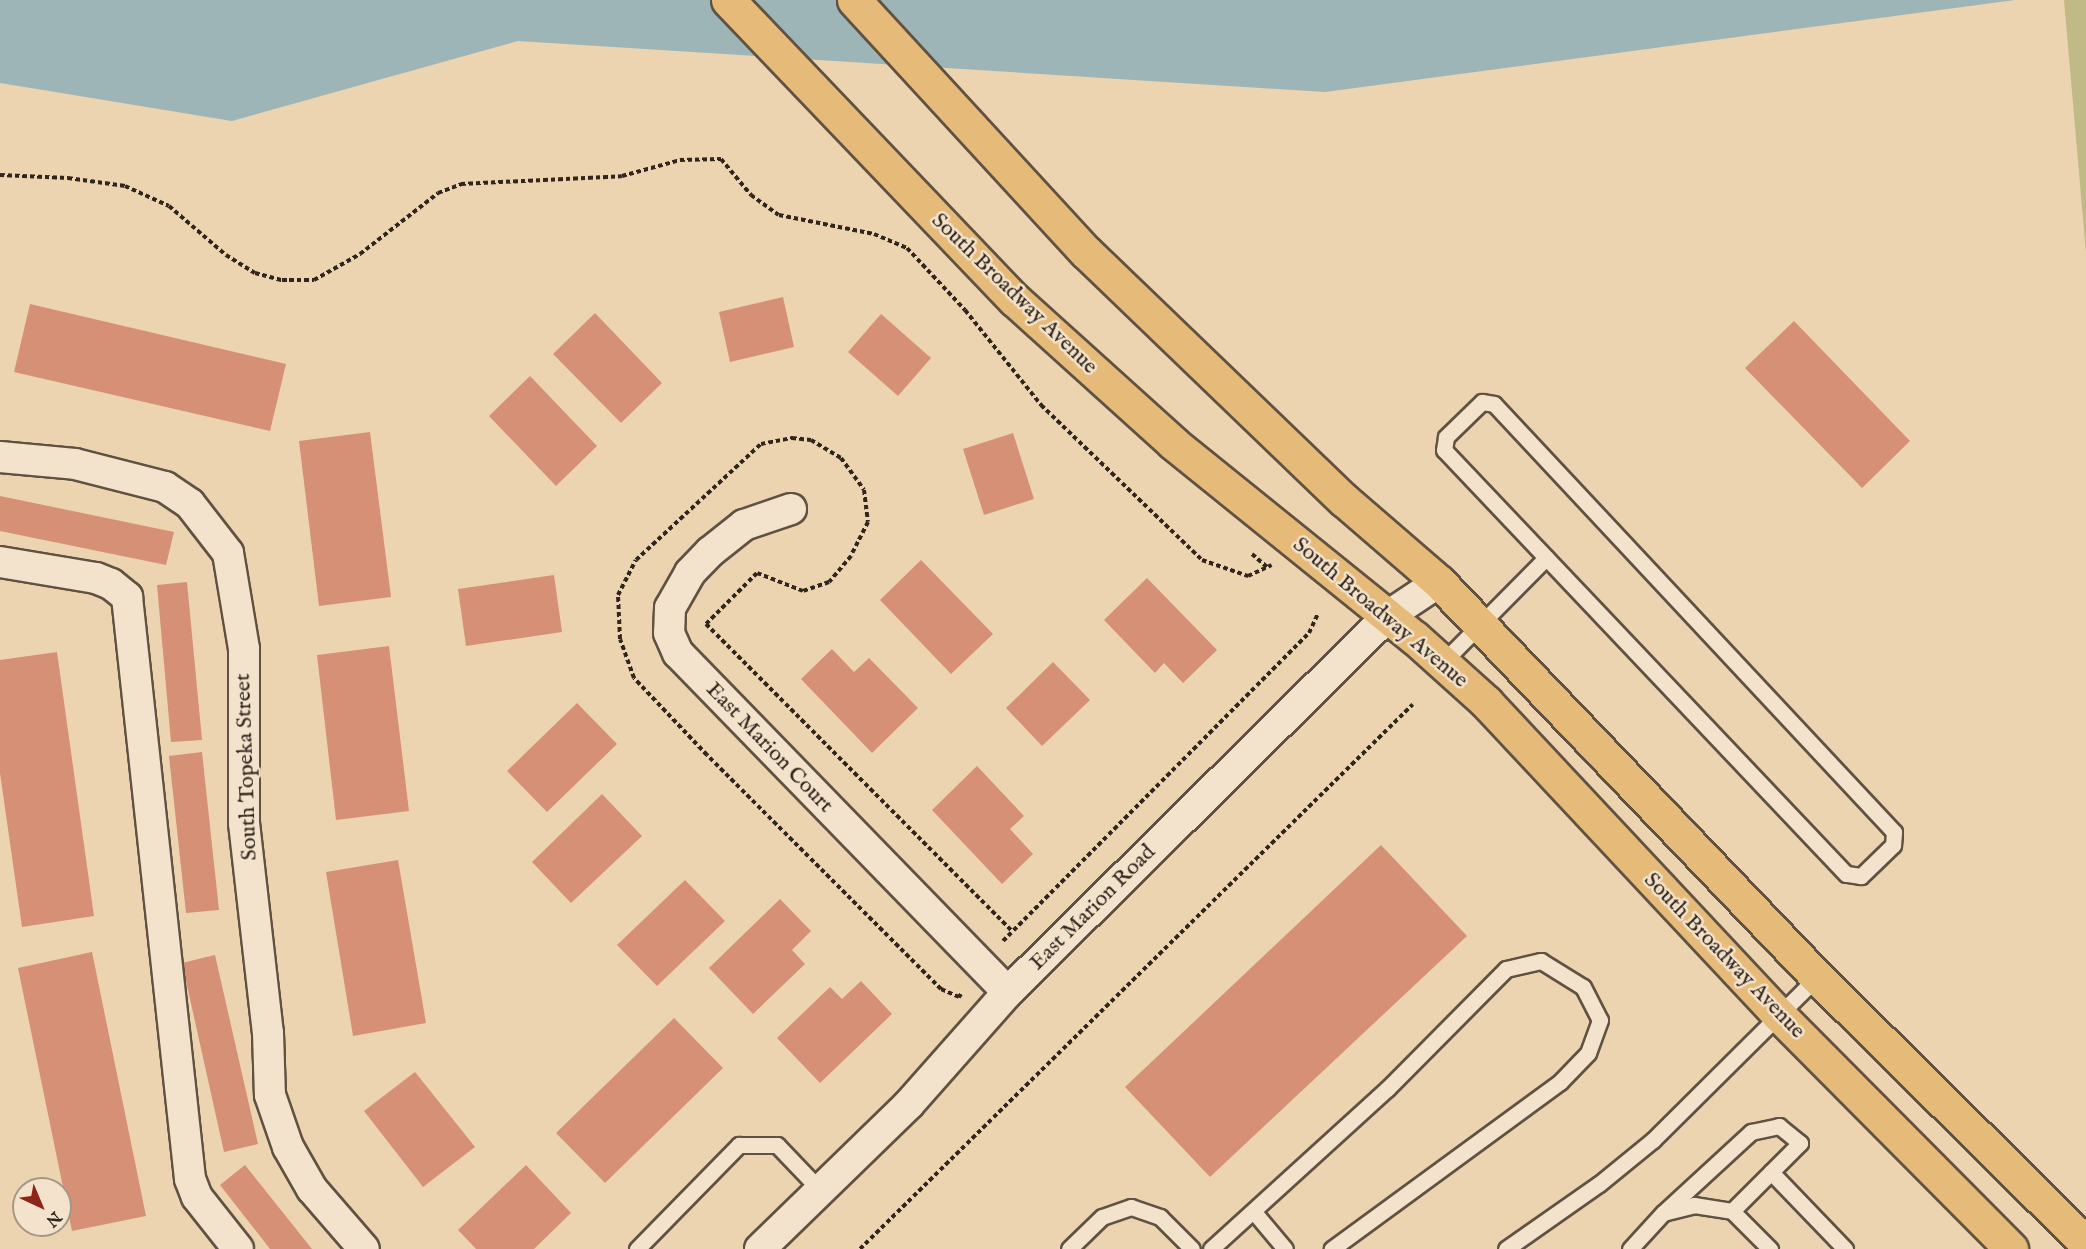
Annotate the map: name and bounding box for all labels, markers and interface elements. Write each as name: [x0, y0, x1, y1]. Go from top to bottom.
street label: South Broadway Avenue: [925, 208, 1103, 380]
street label: South Broadway Avenue: [1287, 532, 1473, 694]
street label: South Topeka Street: [231, 673, 263, 861]
street label: East Marion Court: [700, 677, 838, 819]
street label: East Marion Road: [1025, 840, 1161, 976]
street label: South Broadway Avenue: [1638, 867, 1810, 1045]
north arrow: [12, 1177, 72, 1237]
text: N: [41, 1207, 65, 1231]

